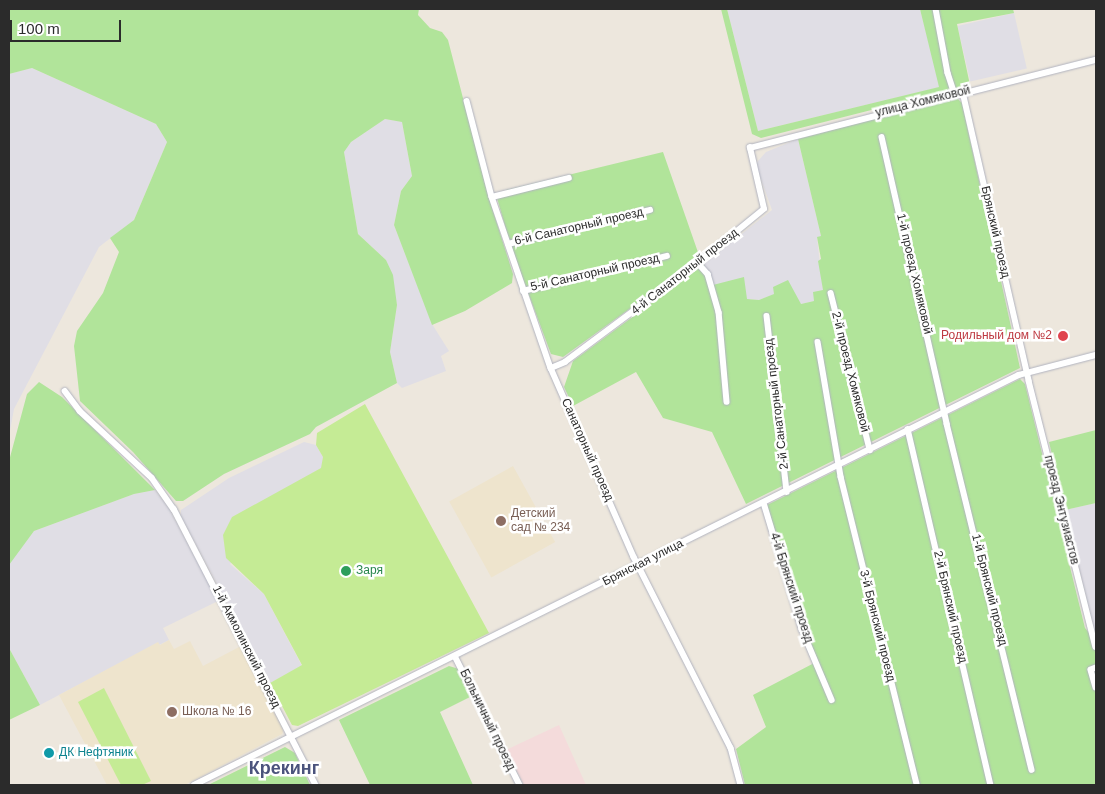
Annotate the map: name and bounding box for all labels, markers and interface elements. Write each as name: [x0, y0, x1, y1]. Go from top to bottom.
scale bar: [12, 10, 124, 42]
text: 100 m: [18, 20, 60, 37]
street label: улица Хомяковой: [874, 83, 972, 121]
street label: Брянский проезд: [977, 185, 1013, 279]
street label: 6-й Санаторный проезд: [513, 205, 645, 249]
street label: 1-й проезд Хомяковой: [893, 212, 935, 336]
street label: 4-й Санаторный проезд: [629, 226, 741, 318]
street label: 5-й Санаторный проезд: [529, 251, 661, 295]
street label: 2-й проезд Хомяковой: [828, 310, 872, 434]
place label: Родильный дом №2: [941, 329, 1052, 343]
marker: Родильный дом №2: [1056, 329, 1070, 343]
street label: 2-й Санаторный проезд: [762, 338, 792, 470]
street label: Санаторный проезд: [558, 396, 616, 504]
street label: проезд Энтузиастов: [1040, 454, 1082, 566]
place label: Детский сад № 234: [511, 507, 570, 535]
marker: Детский сад № 234: [495, 515, 507, 527]
street label: 4-й Брянский проезд: [766, 531, 816, 645]
street label: 1-й Брянский проезд: [968, 533, 1010, 647]
street label: Брянская улица: [600, 536, 686, 590]
street label: 2-й Брянский проезд: [930, 549, 970, 665]
place label: Заря: [356, 564, 383, 578]
marker: Заря: [340, 565, 352, 577]
street label: 3-й Брянский проезд: [856, 569, 898, 683]
street label: 1-й Акмолинский проезд: [209, 583, 283, 711]
street label: Больничный проезд: [456, 667, 518, 773]
place label: Школа № 16: [182, 705, 251, 719]
marker: Школа № 16: [166, 706, 178, 718]
place label: ДК Нефтяник: [59, 746, 133, 760]
marker: ДК Нефтяник: [43, 747, 55, 759]
district label: Крекинг: [249, 757, 319, 779]

